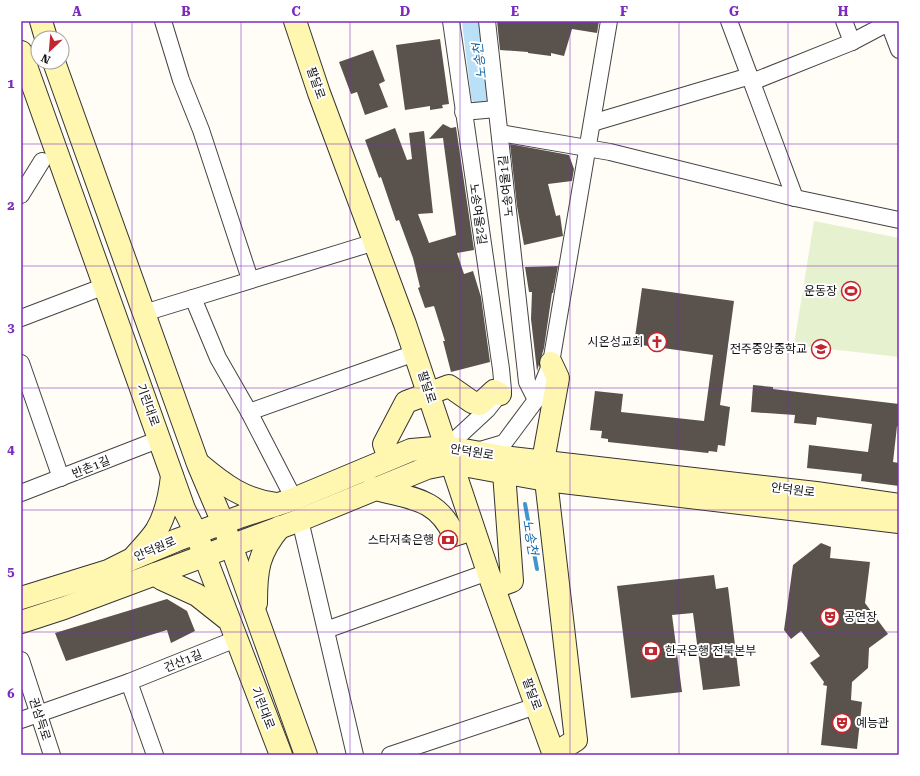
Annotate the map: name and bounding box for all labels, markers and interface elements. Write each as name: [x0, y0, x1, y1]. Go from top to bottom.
text: A: [72, 4, 82, 19]
text: B: [181, 4, 191, 19]
text: C: [291, 4, 301, 19]
text: D: [400, 4, 410, 19]
text: E: [511, 4, 519, 19]
text: F: [620, 4, 628, 19]
text: G: [729, 4, 739, 19]
text: H: [838, 4, 849, 19]
north arrow: [30, 30, 70, 70]
water label: 노송천: [470, 41, 489, 80]
text: N: [39, 51, 52, 66]
street label: 팔달로: [304, 65, 328, 101]
text: 1: [7, 76, 15, 91]
street label: 노송여울1길: [496, 154, 516, 218]
street label: 노송여울2길: [467, 182, 489, 246]
text: 2: [7, 198, 15, 213]
sports icon: 운동장: [840, 280, 862, 302]
place label: 운동장: [804, 284, 837, 298]
text: 3: [7, 320, 15, 335]
church icon: 시온성교회: [646, 331, 668, 353]
place label: 시온성교회: [588, 335, 643, 349]
school or university icon: 전주중앙중학교: [810, 338, 832, 360]
place label: 전주중앙중학교: [730, 342, 807, 356]
street label: 팔달로: [415, 369, 439, 405]
street label: 기린대로: [134, 382, 162, 428]
text: 4: [7, 442, 15, 457]
street label: 안덕원로: [449, 442, 495, 462]
street label: 반촌1길: [70, 453, 112, 481]
street label: 안덕원로: [770, 480, 816, 500]
water label: 노송천: [520, 518, 541, 557]
bank icon: 스타저축은행: [437, 529, 459, 551]
place label: 스타저축은행: [368, 533, 434, 547]
street label: 안덕원로: [132, 534, 178, 564]
text: 5: [7, 564, 15, 579]
theatre icon: 공연장: [819, 606, 841, 628]
place label: 공연장: [844, 610, 877, 624]
bank icon: 한국은행 전북본부: [640, 640, 662, 662]
place label: 한국은행 전북본부: [665, 644, 756, 658]
street label: 건산1길: [162, 647, 204, 675]
street label: 팔달로: [520, 676, 544, 712]
street label: 기린대로: [249, 685, 277, 731]
text: 6: [7, 686, 15, 701]
street label: 권삼득로: [27, 696, 53, 742]
theatre icon: 예능관: [831, 712, 853, 734]
place label: 예능관: [856, 716, 889, 730]

